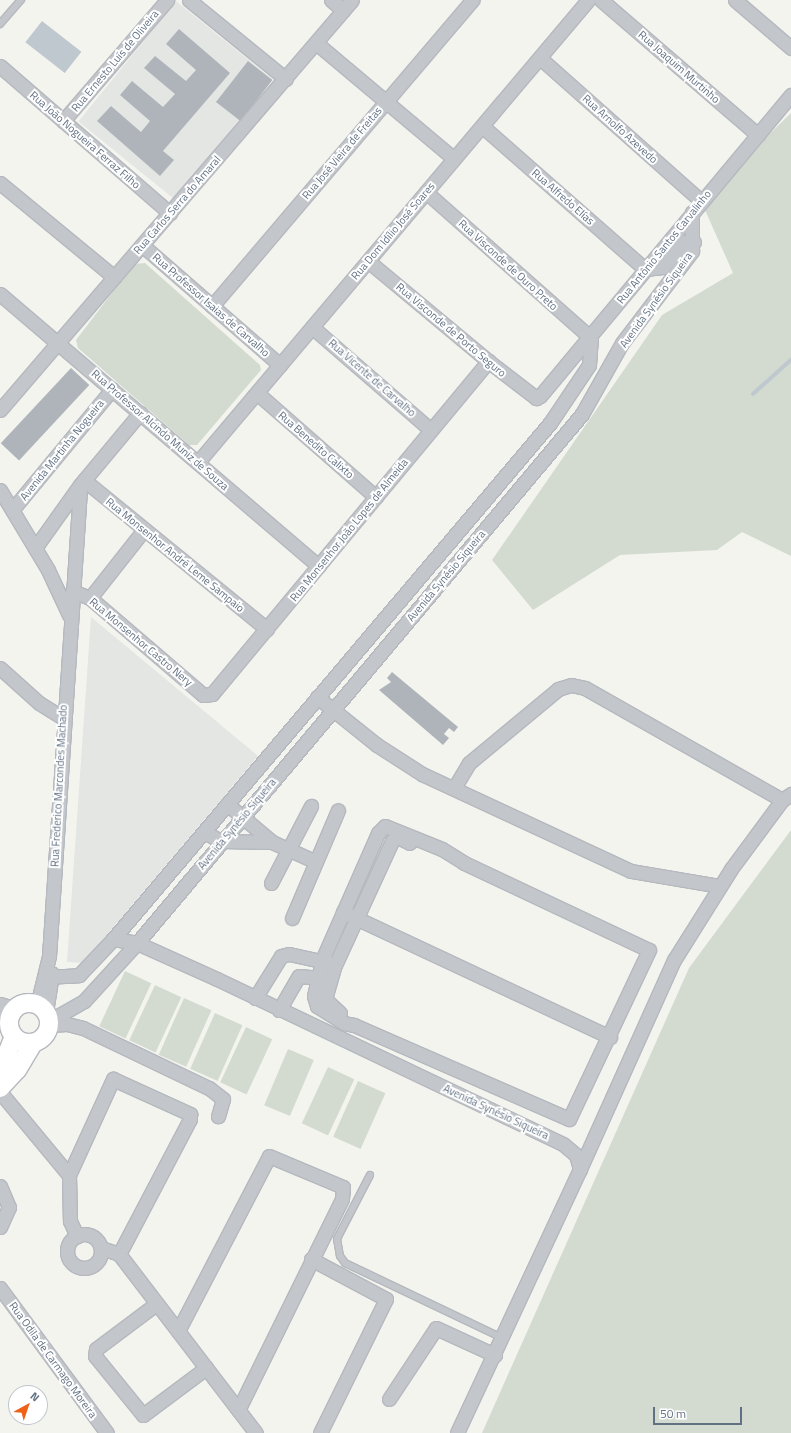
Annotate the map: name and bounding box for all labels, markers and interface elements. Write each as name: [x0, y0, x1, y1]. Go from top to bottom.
street label: Rua Ernesto Luís de Oliveira: [69, 8, 161, 114]
street label: Rua Joaquim Murtinho: [636, 28, 722, 106]
street label: Rua João Nogueira Ferraz Filho: [27, 89, 143, 191]
street label: Rua Arnolfo Azevedo: [580, 92, 660, 166]
street label: Rua José Vieira de Freitas: [299, 104, 385, 202]
street label: Rua Carlos Serra do Amaral: [131, 153, 223, 257]
street label: Rua Alfredo Elías: [529, 166, 597, 228]
street label: Rua Dom Idílio José Soares: [348, 180, 438, 282]
street label: Rua Antônio Santos Carvalinho: [614, 188, 714, 306]
street label: Rua Visconde de Ouro Preto: [456, 217, 560, 313]
street label: Avenida Synésio Siqueira: [617, 250, 695, 350]
street label: Rua Professor Isaias de Carvalho: [150, 251, 272, 359]
street label: Rua Visconde de Porto Seguro: [393, 280, 509, 380]
street label: Rua Vicente de Carvalho: [326, 336, 418, 420]
street label: Rua Professor Alcindo Muniz de Souza: [89, 367, 231, 493]
street label: Avenida Martinha Nogueira: [17, 397, 107, 503]
street label: Rua Benedito Calixto: [276, 409, 356, 481]
street label: Rua Monsenhor João Lopes de Almeida: [287, 456, 411, 604]
street label: Rua Monsenhor André Leme Sampaio: [103, 495, 247, 615]
street label: Avenida Synésio Siqueira: [404, 528, 488, 624]
street label: Rua Monsenhor Castro Nery: [87, 595, 195, 689]
street label: Rua Frederico Marcondes Machado: [48, 705, 70, 867]
street label: Avenida Synésio Siqueira: [195, 776, 279, 872]
street label: Avenida Synésio Siqueira: [441, 1082, 551, 1142]
street label: Rua Odila de Carmago Moreira: [6, 1299, 100, 1421]
north arrow: [8, 1385, 48, 1425]
text: N: [27, 1388, 43, 1405]
scale bar: [655, 1399, 744, 1425]
text: 50 m: [660, 1404, 686, 1423]

